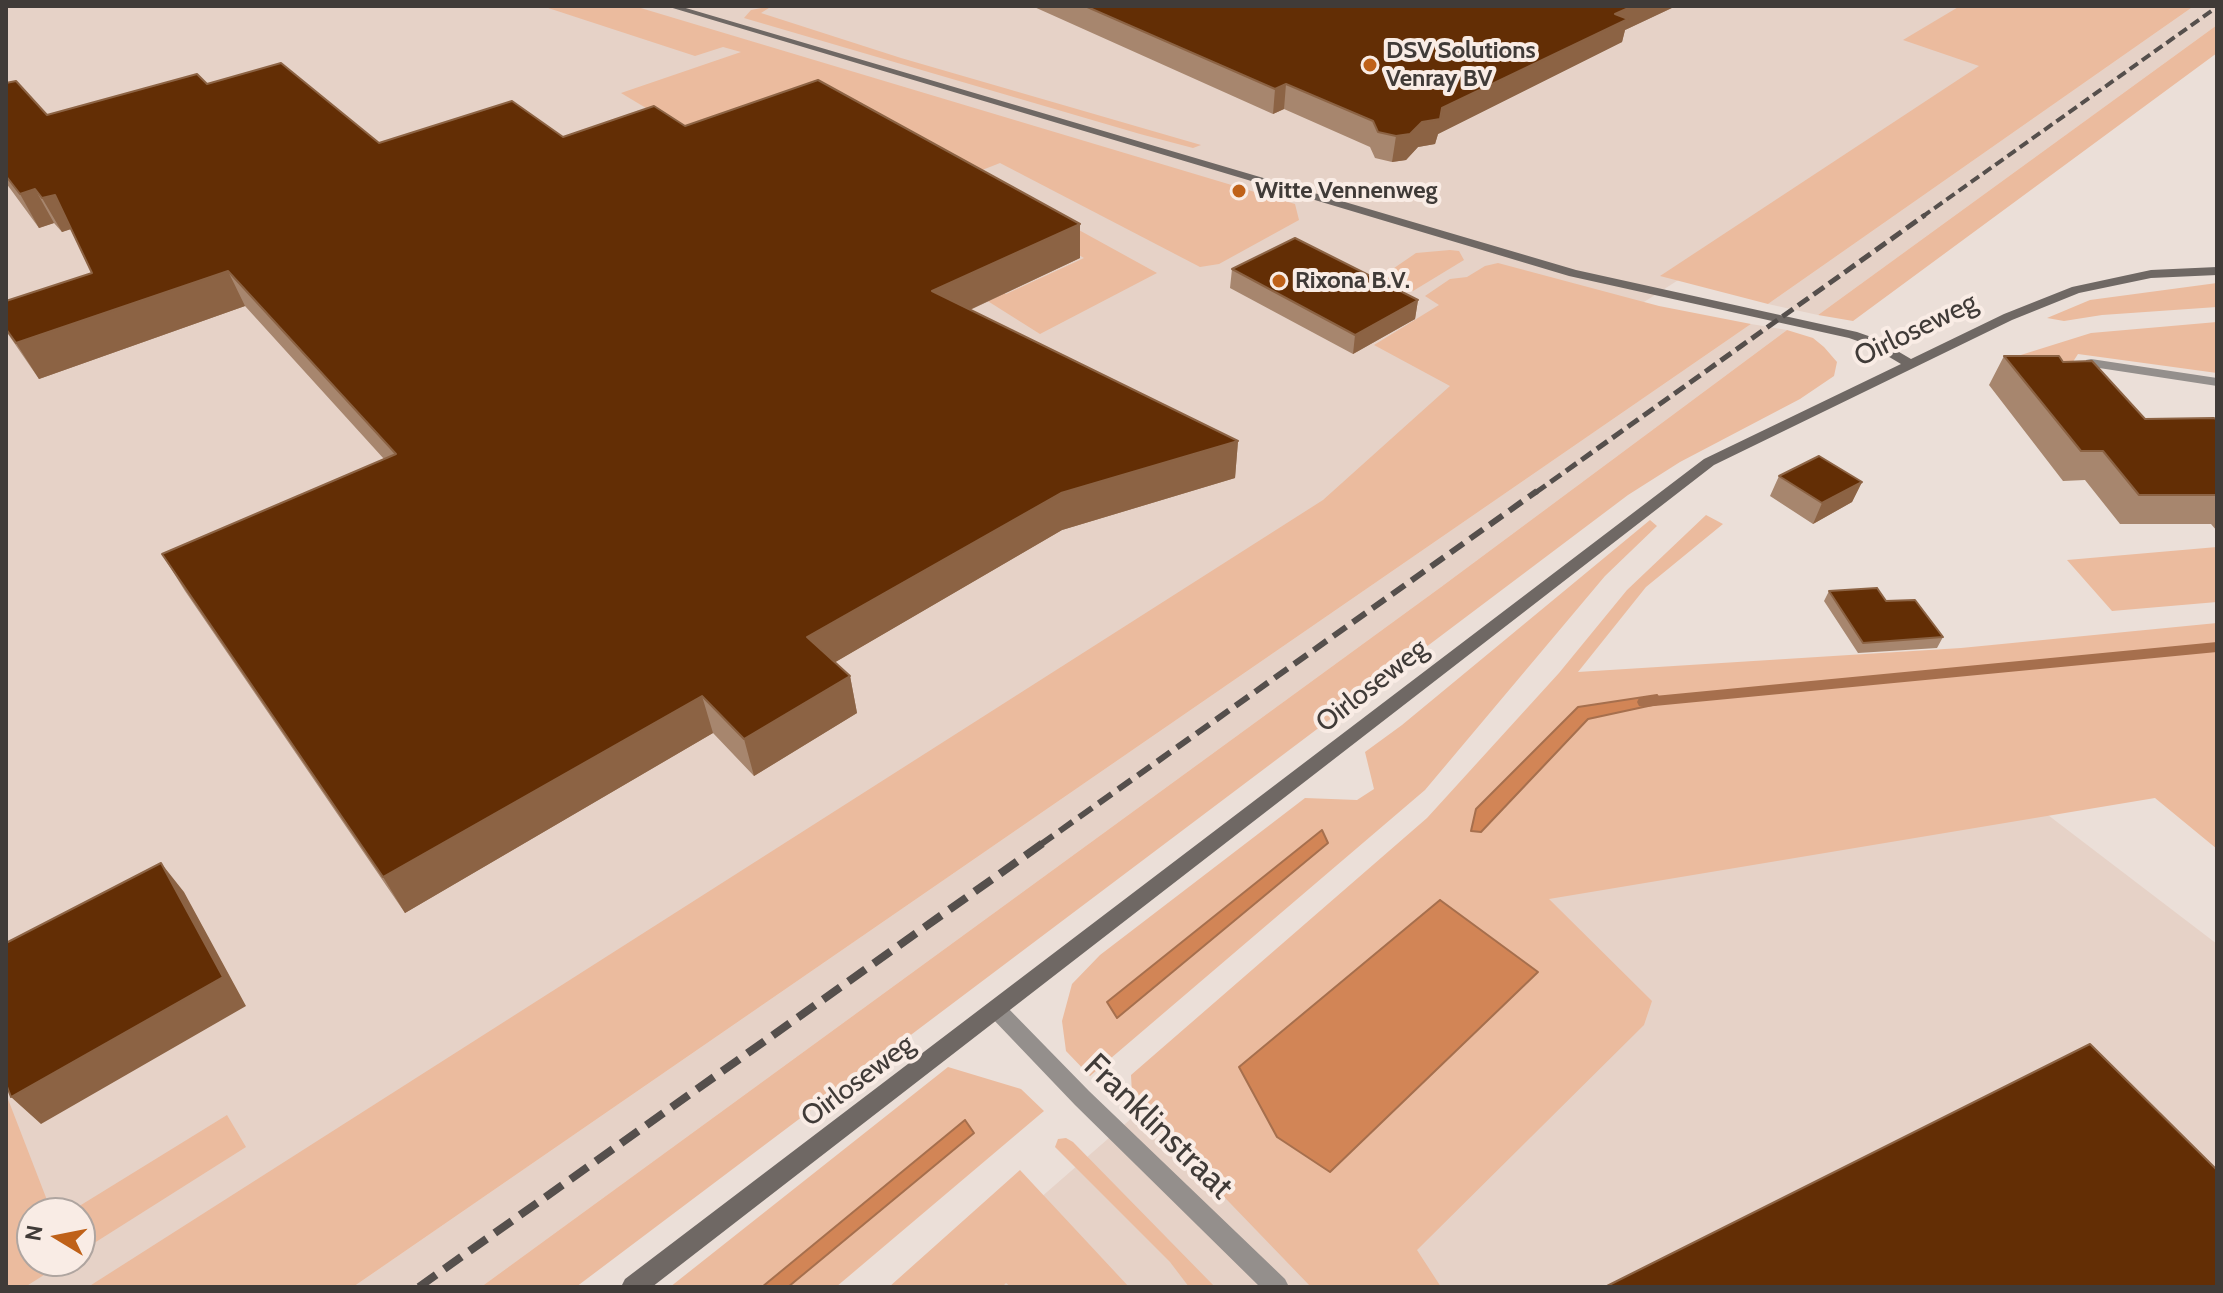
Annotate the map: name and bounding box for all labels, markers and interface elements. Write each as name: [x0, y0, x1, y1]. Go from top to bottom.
place label: DSV Solutions Venray BV: [1386, 37, 1536, 93]
marker: DSV Solutions Venray BV: [1361, 56, 1379, 74]
place label: Witte Vennenweg: [1255, 177, 1438, 205]
marker: Witte Vennenweg: [1230, 182, 1248, 200]
place label: Rixona B.V.: [1295, 267, 1410, 295]
marker: Rixona B.V.: [1270, 272, 1288, 290]
street label: Oirloseweg: [1849, 286, 1983, 374]
street label: Oirloseweg: [1309, 632, 1435, 740]
street label: Oirloseweg: [795, 1028, 921, 1134]
street label: Franklinstraat: [1075, 1046, 1241, 1208]
north arrow: [16, 1197, 96, 1277]
text: N: [19, 1223, 48, 1243]

